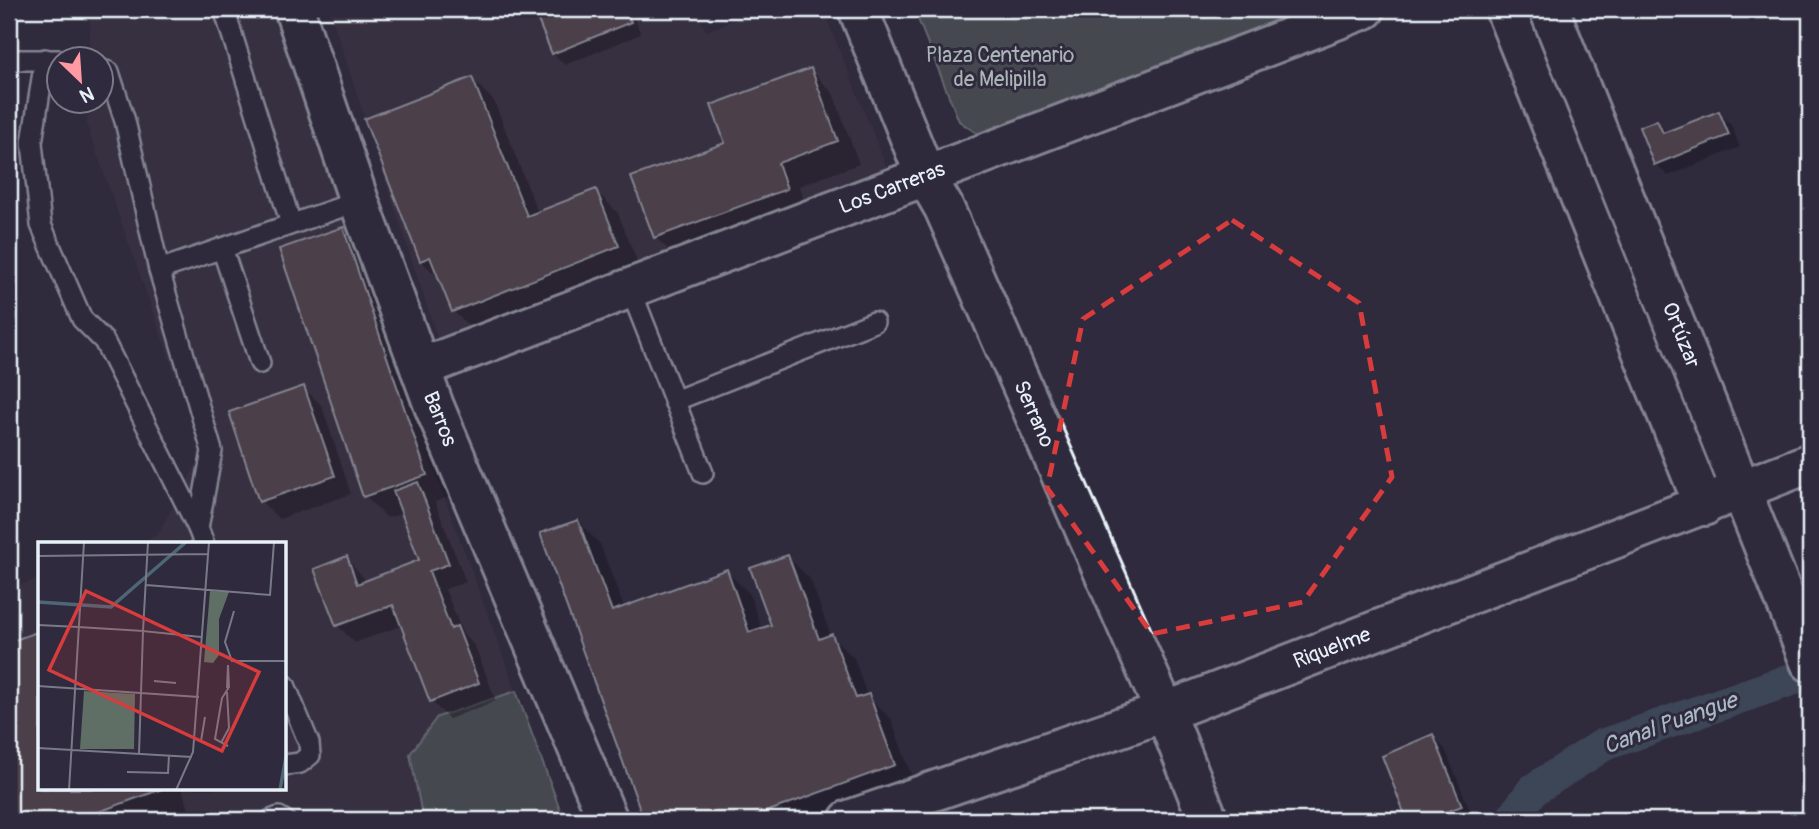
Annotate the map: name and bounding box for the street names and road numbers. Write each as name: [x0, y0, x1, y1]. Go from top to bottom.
street label: Los Carreras: [835, 155, 949, 221]
street label: Ortúzar: [1656, 298, 1707, 372]
street label: Serrano: [1007, 376, 1061, 452]
street label: Barros: [417, 388, 463, 451]
street label: Riquelme: [1290, 621, 1375, 675]

